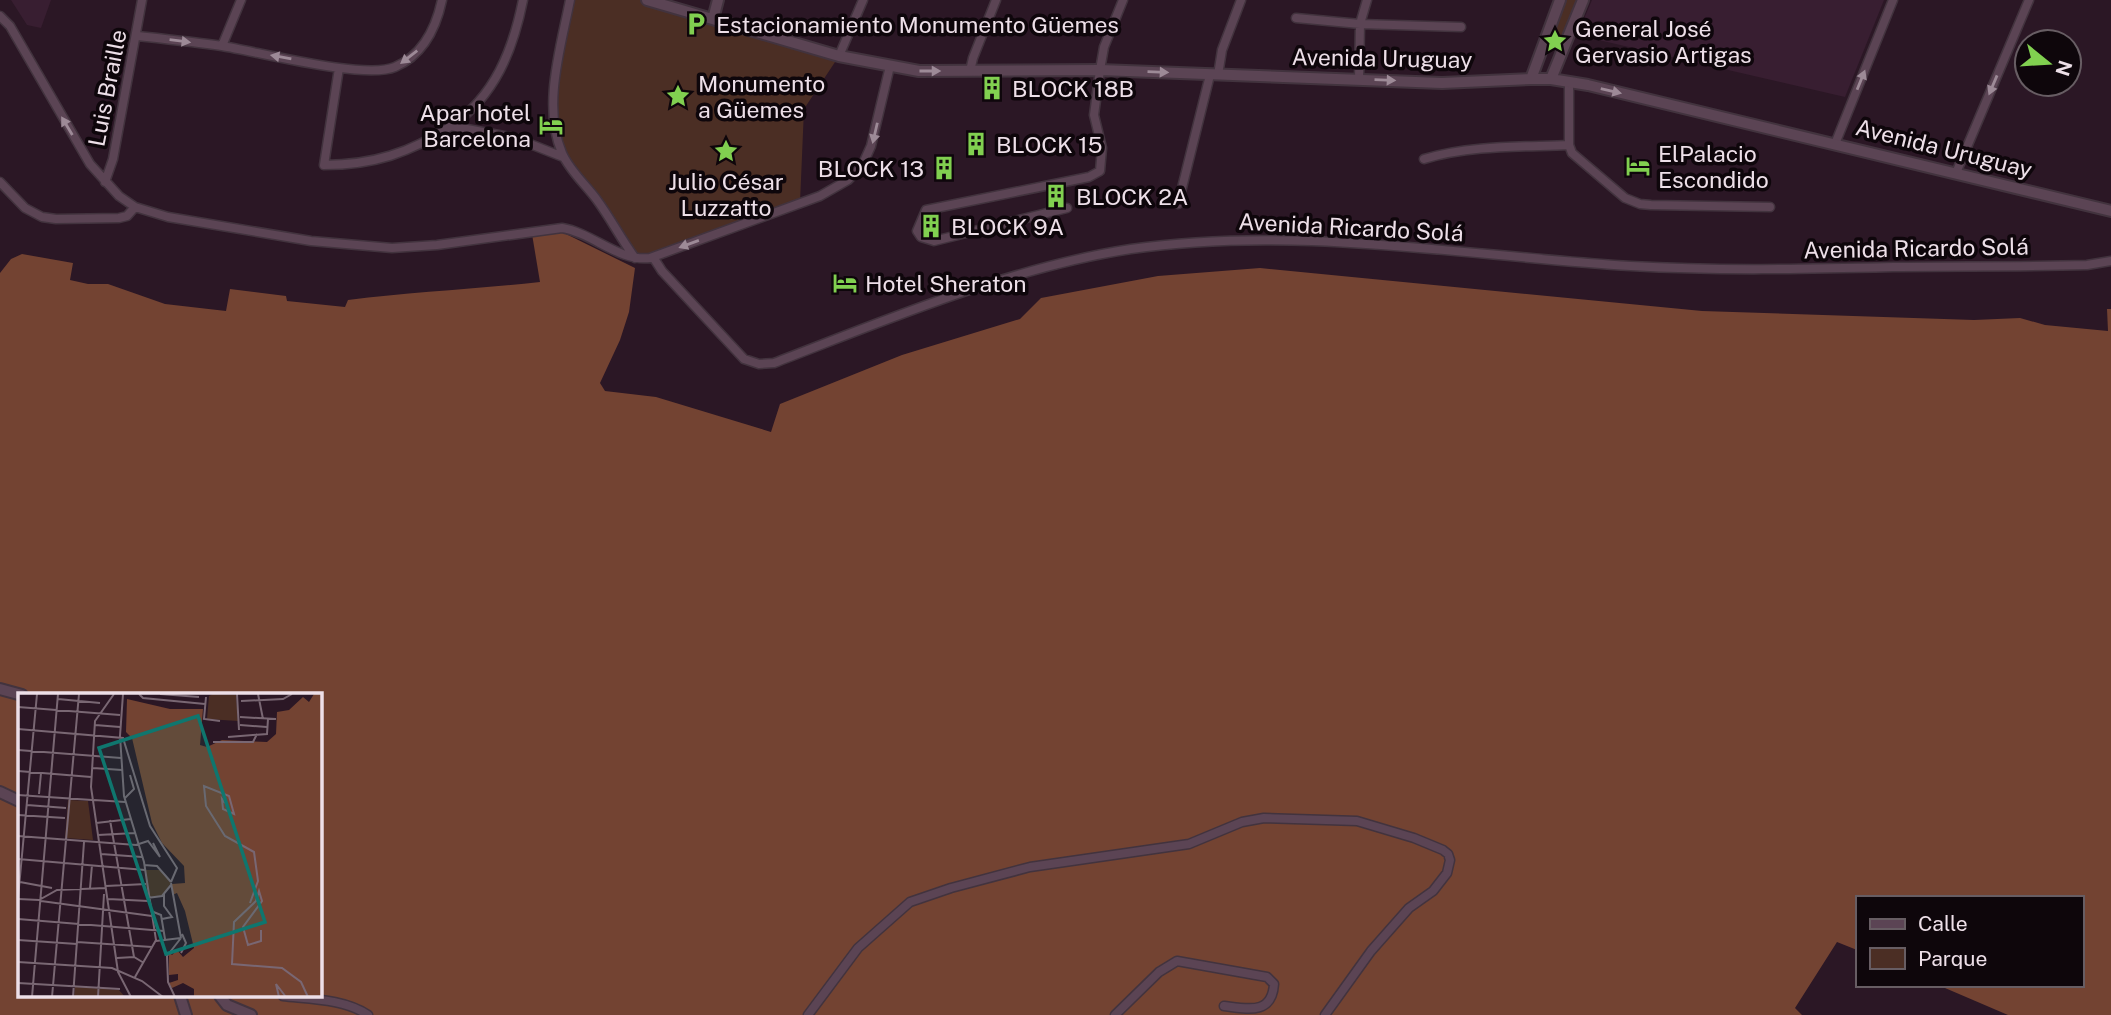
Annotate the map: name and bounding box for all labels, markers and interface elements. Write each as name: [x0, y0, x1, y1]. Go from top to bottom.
parking icon: Estacionamiento Monumento Güemes: [682, 10, 710, 38]
place label: Estacionamiento Monumento Güemes: [716, 11, 1119, 38]
place label: General José Gervasio Artigas: [1575, 15, 1752, 68]
street label: Luis Braille: [82, 27, 132, 149]
place icon: General José Gervasio Artigas: [1541, 27, 1569, 55]
north arrow: [2013, 28, 2083, 98]
one-way arrow: [169, 36, 191, 47]
street label: Avenida Uruguay: [1291, 43, 1473, 73]
one-way arrow: [400, 50, 418, 64]
one-way arrow: [269, 51, 291, 62]
text: N: [2051, 58, 2077, 79]
one-way arrow: [919, 65, 941, 77]
one-way arrow: [1147, 67, 1169, 78]
place label: Monumento a Güemes: [698, 70, 825, 123]
one-way arrow: [1855, 70, 1866, 91]
building icon: BLOCK 18B: [978, 74, 1006, 102]
place label: BLOCK 18B: [1012, 75, 1134, 102]
one-way arrow: [1374, 75, 1396, 86]
one-way arrow: [1987, 75, 1998, 96]
place icon: Monumento a Güemes: [664, 82, 692, 110]
one-way arrow: [1600, 86, 1622, 97]
place label: Apar hotel Barcelona: [419, 99, 531, 152]
hotel icon: Apar hotel Barcelona: [537, 111, 565, 139]
street label: Avenida Uruguay: [1853, 113, 2035, 183]
one-way arrow: [61, 116, 73, 135]
one-way arrow: [869, 122, 880, 144]
building icon: BLOCK 15: [962, 130, 990, 158]
place label: BLOCK 15: [996, 131, 1102, 158]
place icon: Julio César Luzzatto: [712, 137, 740, 165]
place label: ElPalacio Escondido: [1658, 140, 1769, 193]
hotel icon: ElPalacio Escondido: [1624, 152, 1652, 180]
building icon: BLOCK 13: [930, 154, 958, 182]
place label: BLOCK 13: [818, 155, 924, 182]
place label: Julio César Luzzatto: [668, 168, 784, 221]
building icon: BLOCK 2A: [1042, 182, 1070, 210]
place label: BLOCK 2A: [1076, 183, 1188, 210]
street label: Avenida Ricardo Solá: [1238, 208, 1464, 246]
building icon: BLOCK 9A: [917, 212, 945, 240]
place label: BLOCK 9A: [951, 213, 1064, 240]
street label: Avenida Ricardo Solá: [1803, 233, 2029, 263]
one-way arrow: [678, 239, 699, 250]
hotel icon: Hotel Sheraton: [831, 269, 859, 297]
place label: Hotel Sheraton: [865, 270, 1027, 297]
inset map: [18, 693, 322, 998]
legend: [1856, 896, 2083, 987]
text: Calle: [1918, 911, 1968, 936]
text: Parque: [1918, 946, 1987, 971]

